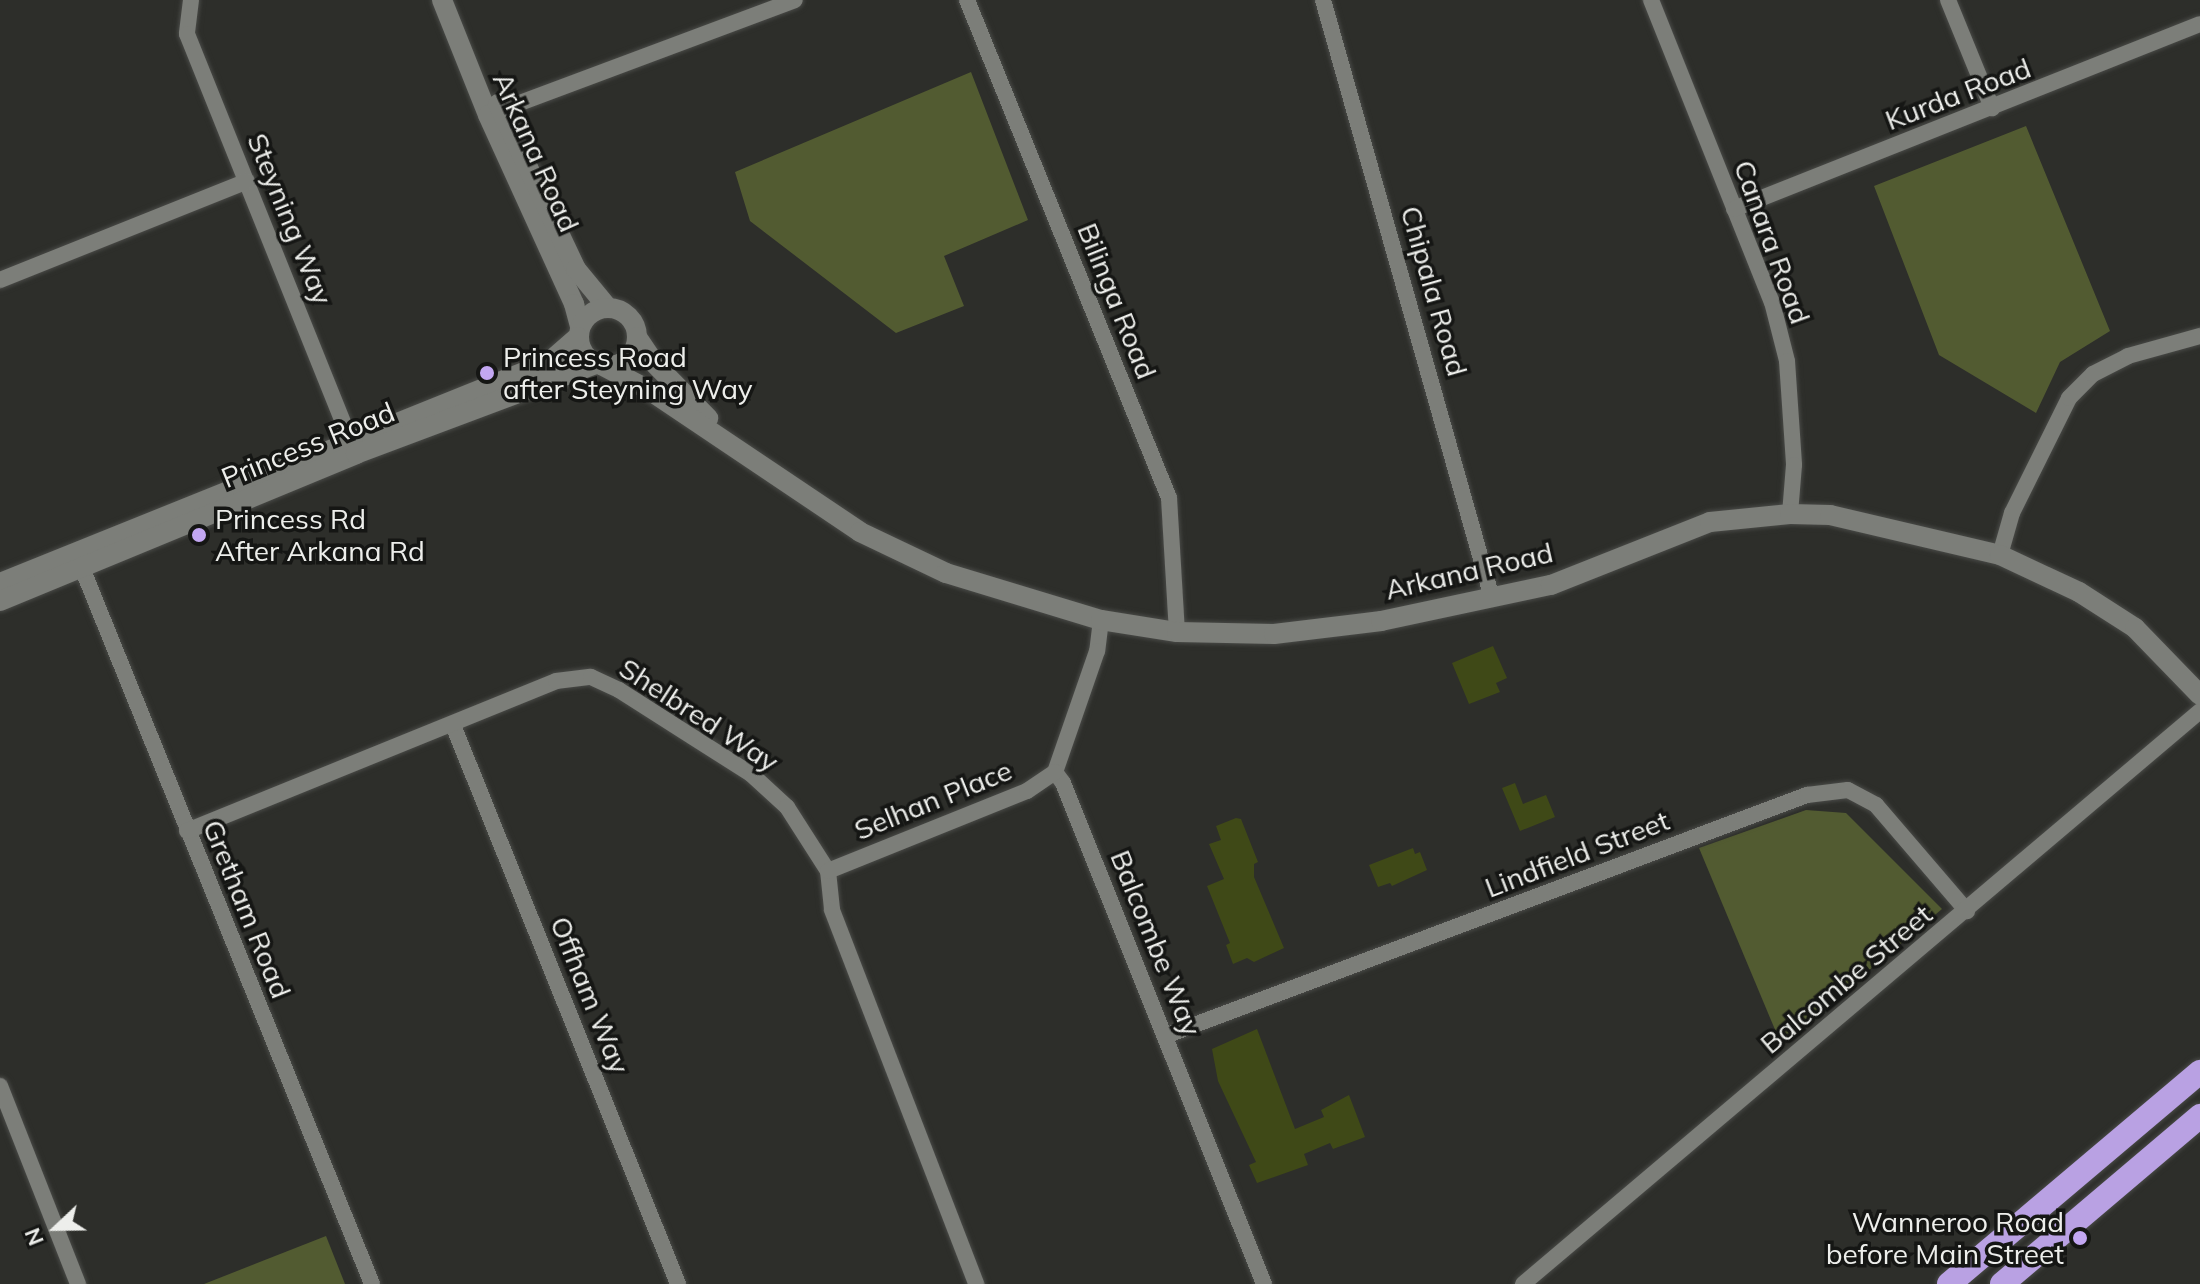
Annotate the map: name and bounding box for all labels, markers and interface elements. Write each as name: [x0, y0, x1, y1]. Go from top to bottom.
street label: Kurda Road: [1880, 51, 2036, 137]
street label: Arkana Road: [486, 67, 586, 237]
street label: Steyning Way: [240, 128, 340, 310]
street label: Canara Road: [1727, 156, 1817, 328]
street label: Chipala Road: [1394, 202, 1474, 380]
street label: Bilinga Road: [1071, 218, 1163, 384]
place label: Princess Road after Steyning Way: [503, 340, 753, 406]
marker: Princess Road after Steyning Way: [478, 364, 496, 382]
street label: Princess Road: [217, 395, 399, 495]
place label: Princess Rd After Arkana Rd: [215, 502, 425, 568]
marker: Princess Rd After Arkana Rd: [190, 526, 208, 544]
street label: Arkana Road: [1382, 535, 1556, 607]
street label: Shelbred Way: [613, 651, 785, 779]
street label: Selhan Place: [849, 753, 1017, 847]
street label: Lindfield Street: [1480, 803, 1674, 905]
street label: Gretham Road: [196, 815, 298, 1003]
street label: Balcombe Way: [1104, 845, 1208, 1041]
street label: Balcombe Street: [1753, 898, 1939, 1060]
street label: Offham Way: [543, 912, 637, 1078]
north arrow: [16, 1188, 96, 1268]
place label: Wanneroo Road before Main Street: [1826, 1205, 2064, 1271]
text: N: [18, 1224, 50, 1250]
marker: Wanneroo Road before Main Street: [2071, 1229, 2089, 1247]

